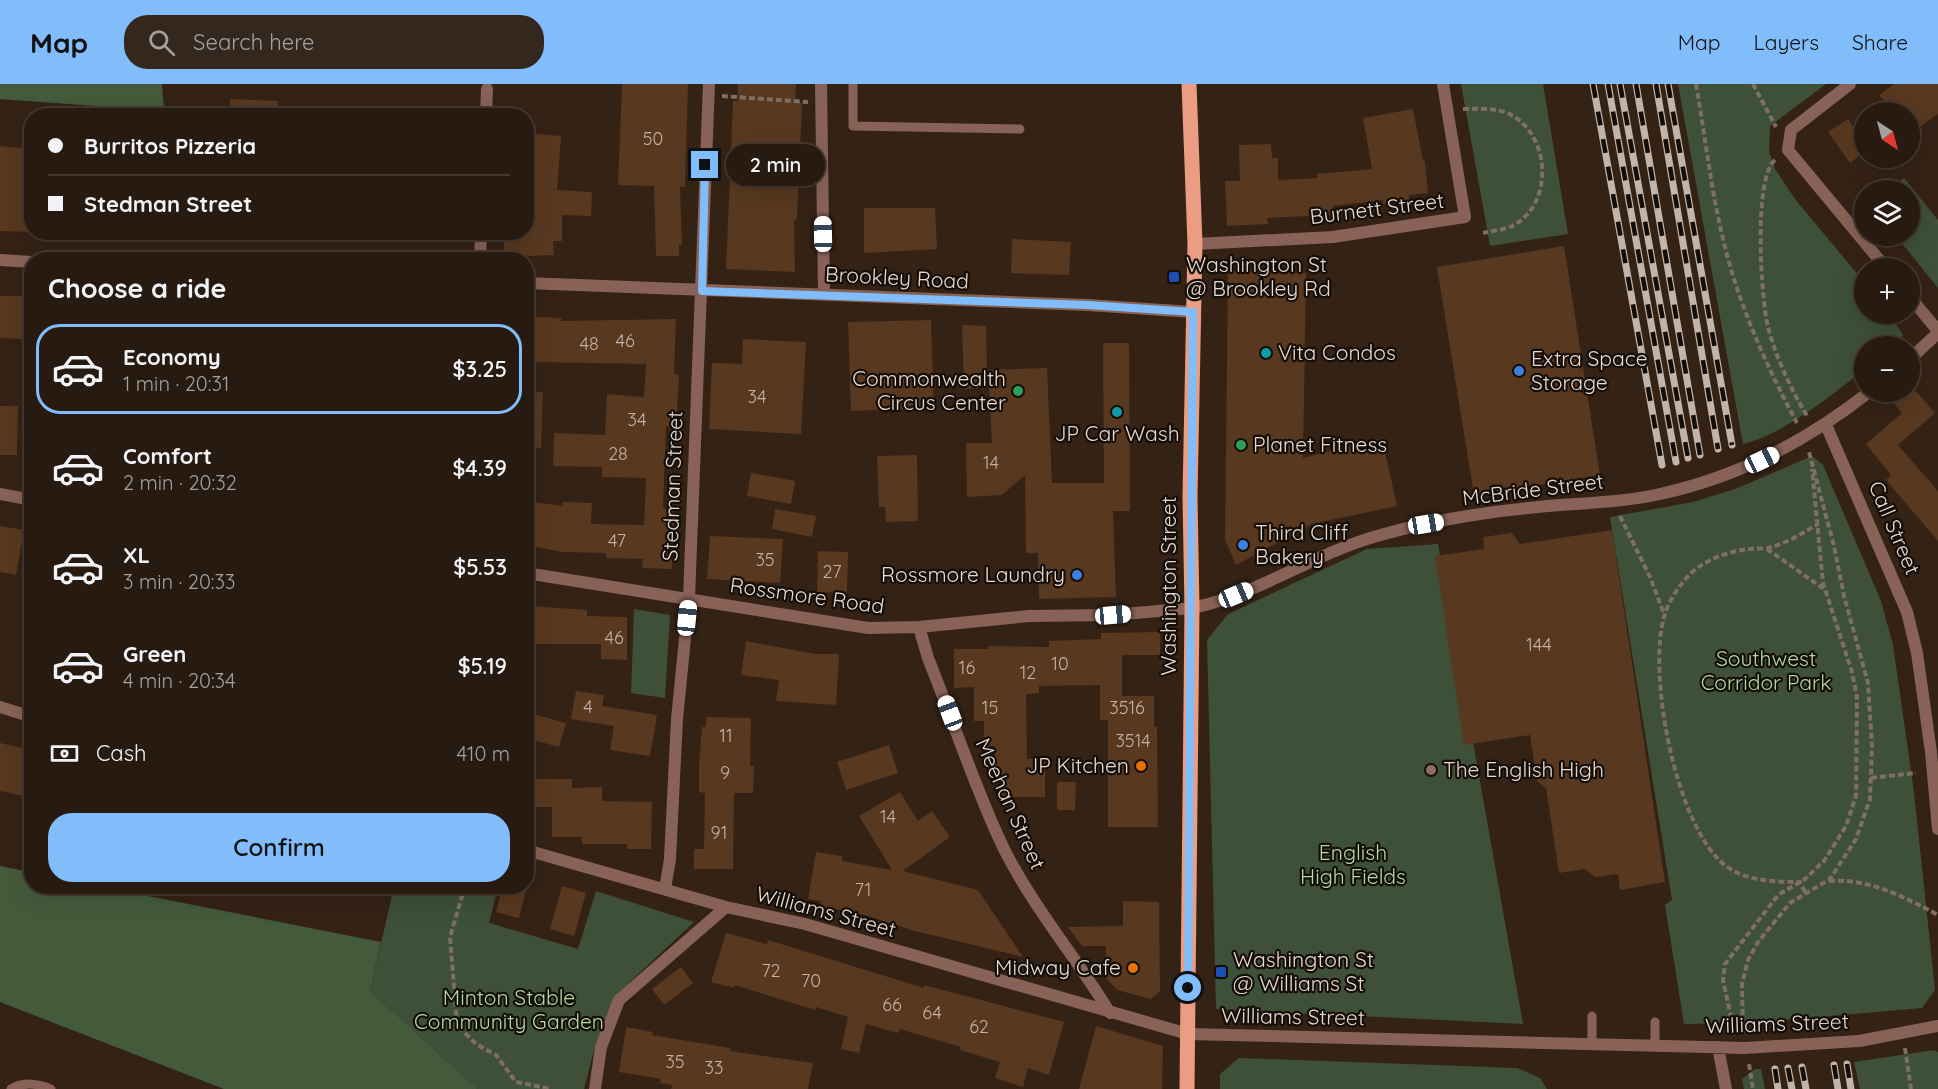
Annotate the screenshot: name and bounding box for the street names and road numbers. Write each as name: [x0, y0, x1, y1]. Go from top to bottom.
street label: Burnett Street: [1308, 187, 1445, 229]
street label: Brookley Road: [825, 260, 970, 294]
street label: Stedman Street: [656, 410, 688, 562]
street label: McBride Street: [1461, 467, 1605, 511]
street label: Call Street: [1864, 477, 1926, 578]
street label: Washington Street: [1155, 496, 1181, 676]
street label: Rossmore Road: [728, 571, 886, 619]
street label: Meehan Street: [970, 734, 1051, 873]
street label: Williams Street: [753, 880, 899, 942]
street label: Williams Street: [1221, 1002, 1365, 1030]
street label: Williams Street: [1705, 1007, 1849, 1039]

